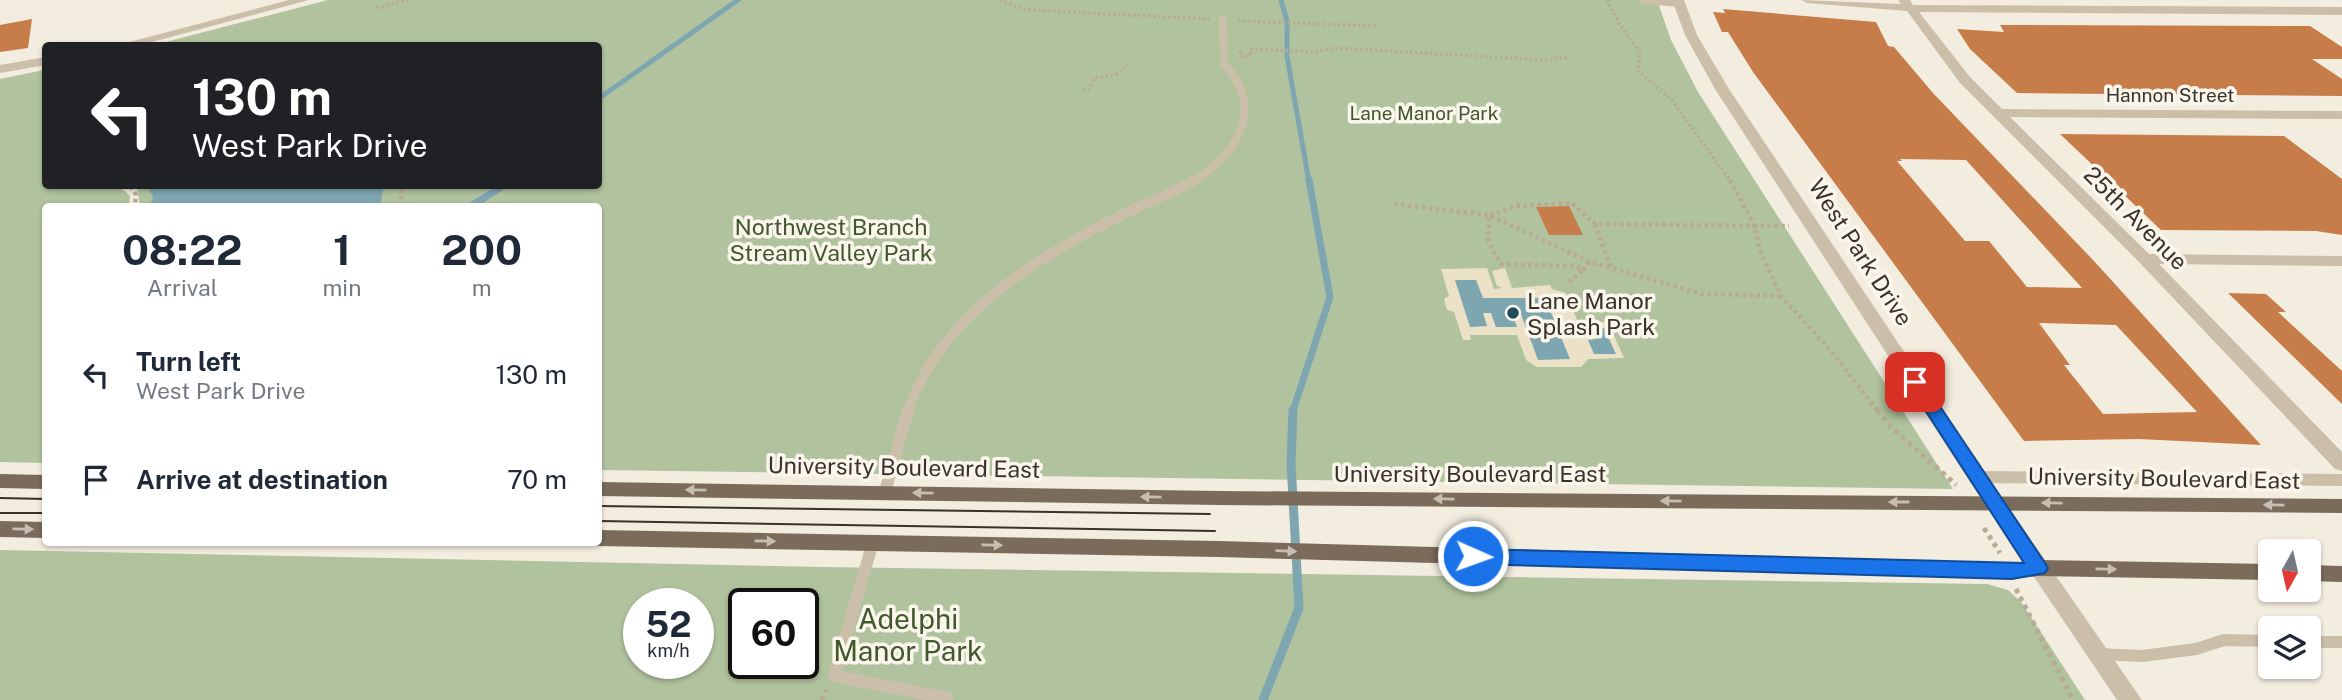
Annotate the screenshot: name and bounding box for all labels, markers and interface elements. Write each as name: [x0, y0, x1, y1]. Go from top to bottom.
text: 130 m: [192, 68, 332, 126]
icon: left: [77, 70, 168, 161]
street label: Hannon Street: [2106, 84, 2234, 106]
park label: Lane Manor Park: [1350, 102, 1499, 124]
text: West Park Drive: [192, 127, 428, 164]
street label: 25th Avenue: [2079, 161, 2193, 275]
street label: West Park Drive: [1804, 174, 1918, 330]
park label: Northwest Branch Stream Valley Park: [729, 213, 933, 266]
text: 08:22: [122, 225, 243, 274]
text: 1: [333, 225, 351, 274]
text: 200: [441, 225, 522, 274]
text: Arrival: [147, 274, 218, 301]
text: min: [322, 274, 361, 301]
text: m: [472, 274, 492, 301]
place label: Lane Manor Splash Park: [1527, 287, 1655, 340]
marker: Lane Manor Splash Park: [1505, 305, 1521, 321]
text: Turn left: [136, 346, 241, 377]
pin: [1885, 352, 1945, 412]
icon: left: [77, 356, 115, 394]
text: 130 m: [495, 359, 567, 390]
icon: arrive: [1896, 363, 1934, 401]
text: West Park Drive: [136, 377, 305, 404]
street label: University Boulevard East: [767, 451, 1041, 483]
street label: University Boulevard East: [1334, 460, 1606, 487]
icon: arrive: [77, 461, 115, 499]
street label: University Boulevard East: [2027, 462, 2301, 494]
text: Arrive at destination: [136, 464, 388, 495]
text: 70 m: [507, 464, 567, 495]
one-way arrow: [684, 484, 706, 496]
one-way arrow: [912, 487, 934, 499]
one-way arrow: [1139, 491, 1161, 502]
one-way arrow: [1432, 493, 1454, 505]
one-way arrow: [1660, 495, 1682, 507]
one-way arrow: [1887, 496, 1909, 508]
one-way arrow: [2041, 497, 2063, 508]
one-way arrow: [2263, 499, 2285, 511]
position arrow: [1436, 519, 1510, 593]
one-way arrow: [12, 524, 34, 535]
one-way arrow: [754, 535, 776, 547]
one-way arrow: [981, 539, 1003, 550]
north arrow: [2258, 539, 2320, 602]
map controls: [2258, 539, 2321, 679]
one-way arrow: [1275, 545, 1297, 557]
one-way arrow: [2095, 564, 2117, 575]
speed limit sign: 60: [728, 588, 819, 679]
park label: Adelphi Manor Park: [833, 602, 983, 667]
text: 52: [646, 604, 691, 645]
button: layers: [2258, 616, 2321, 679]
text: km/h: [647, 640, 690, 661]

